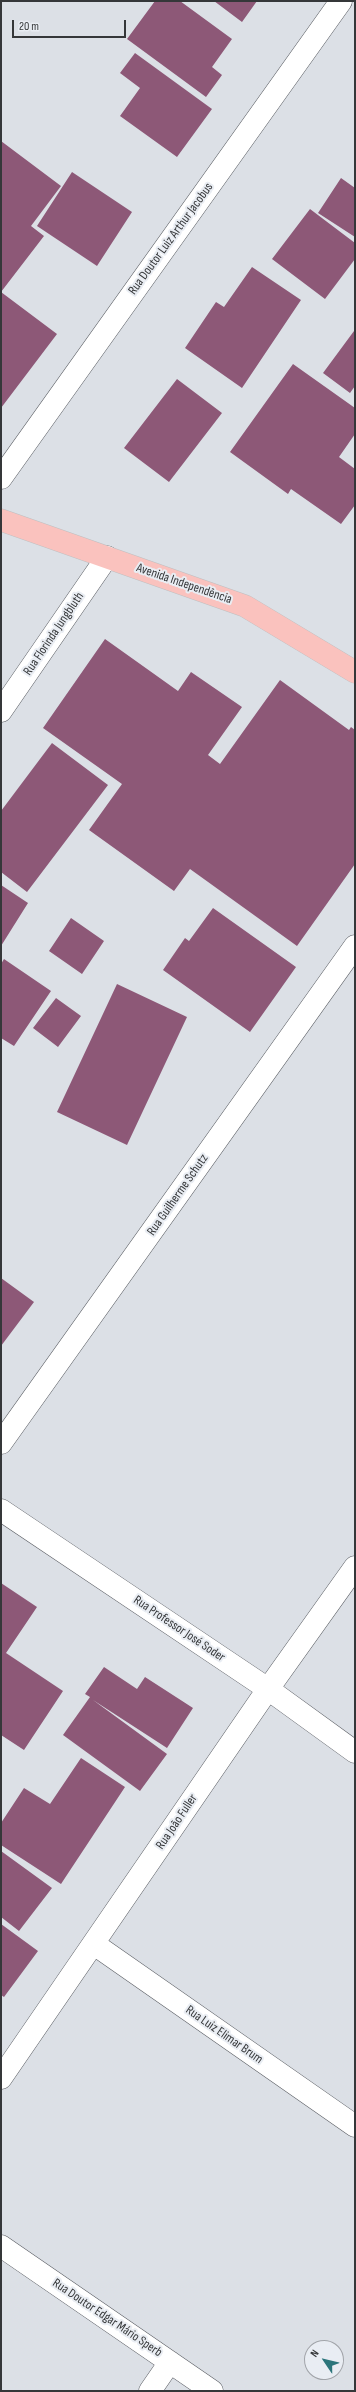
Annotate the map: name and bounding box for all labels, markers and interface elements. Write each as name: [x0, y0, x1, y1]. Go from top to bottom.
scale bar: [14, 12, 128, 38]
text: 20 m: [19, 19, 39, 34]
street label: Rua Doutor Luiz Arthur Jacobus: [125, 180, 217, 298]
street label: Avenida Independência: [134, 560, 234, 608]
street label: Rua Florinda Jungbluth: [20, 589, 88, 679]
street label: Rua Guilherme Schutz: [144, 1151, 212, 1239]
street label: Rua Professor José Soder: [130, 1593, 228, 1665]
street label: Rua João Fuller: [153, 1791, 201, 1853]
street label: Rua Luiz Elimar Brum: [182, 2003, 266, 2067]
street label: Rua Doutor Edgar Mário Sperb: [49, 2275, 165, 2361]
north arrow: [304, 2340, 344, 2380]
text: N: [308, 2347, 322, 2360]

